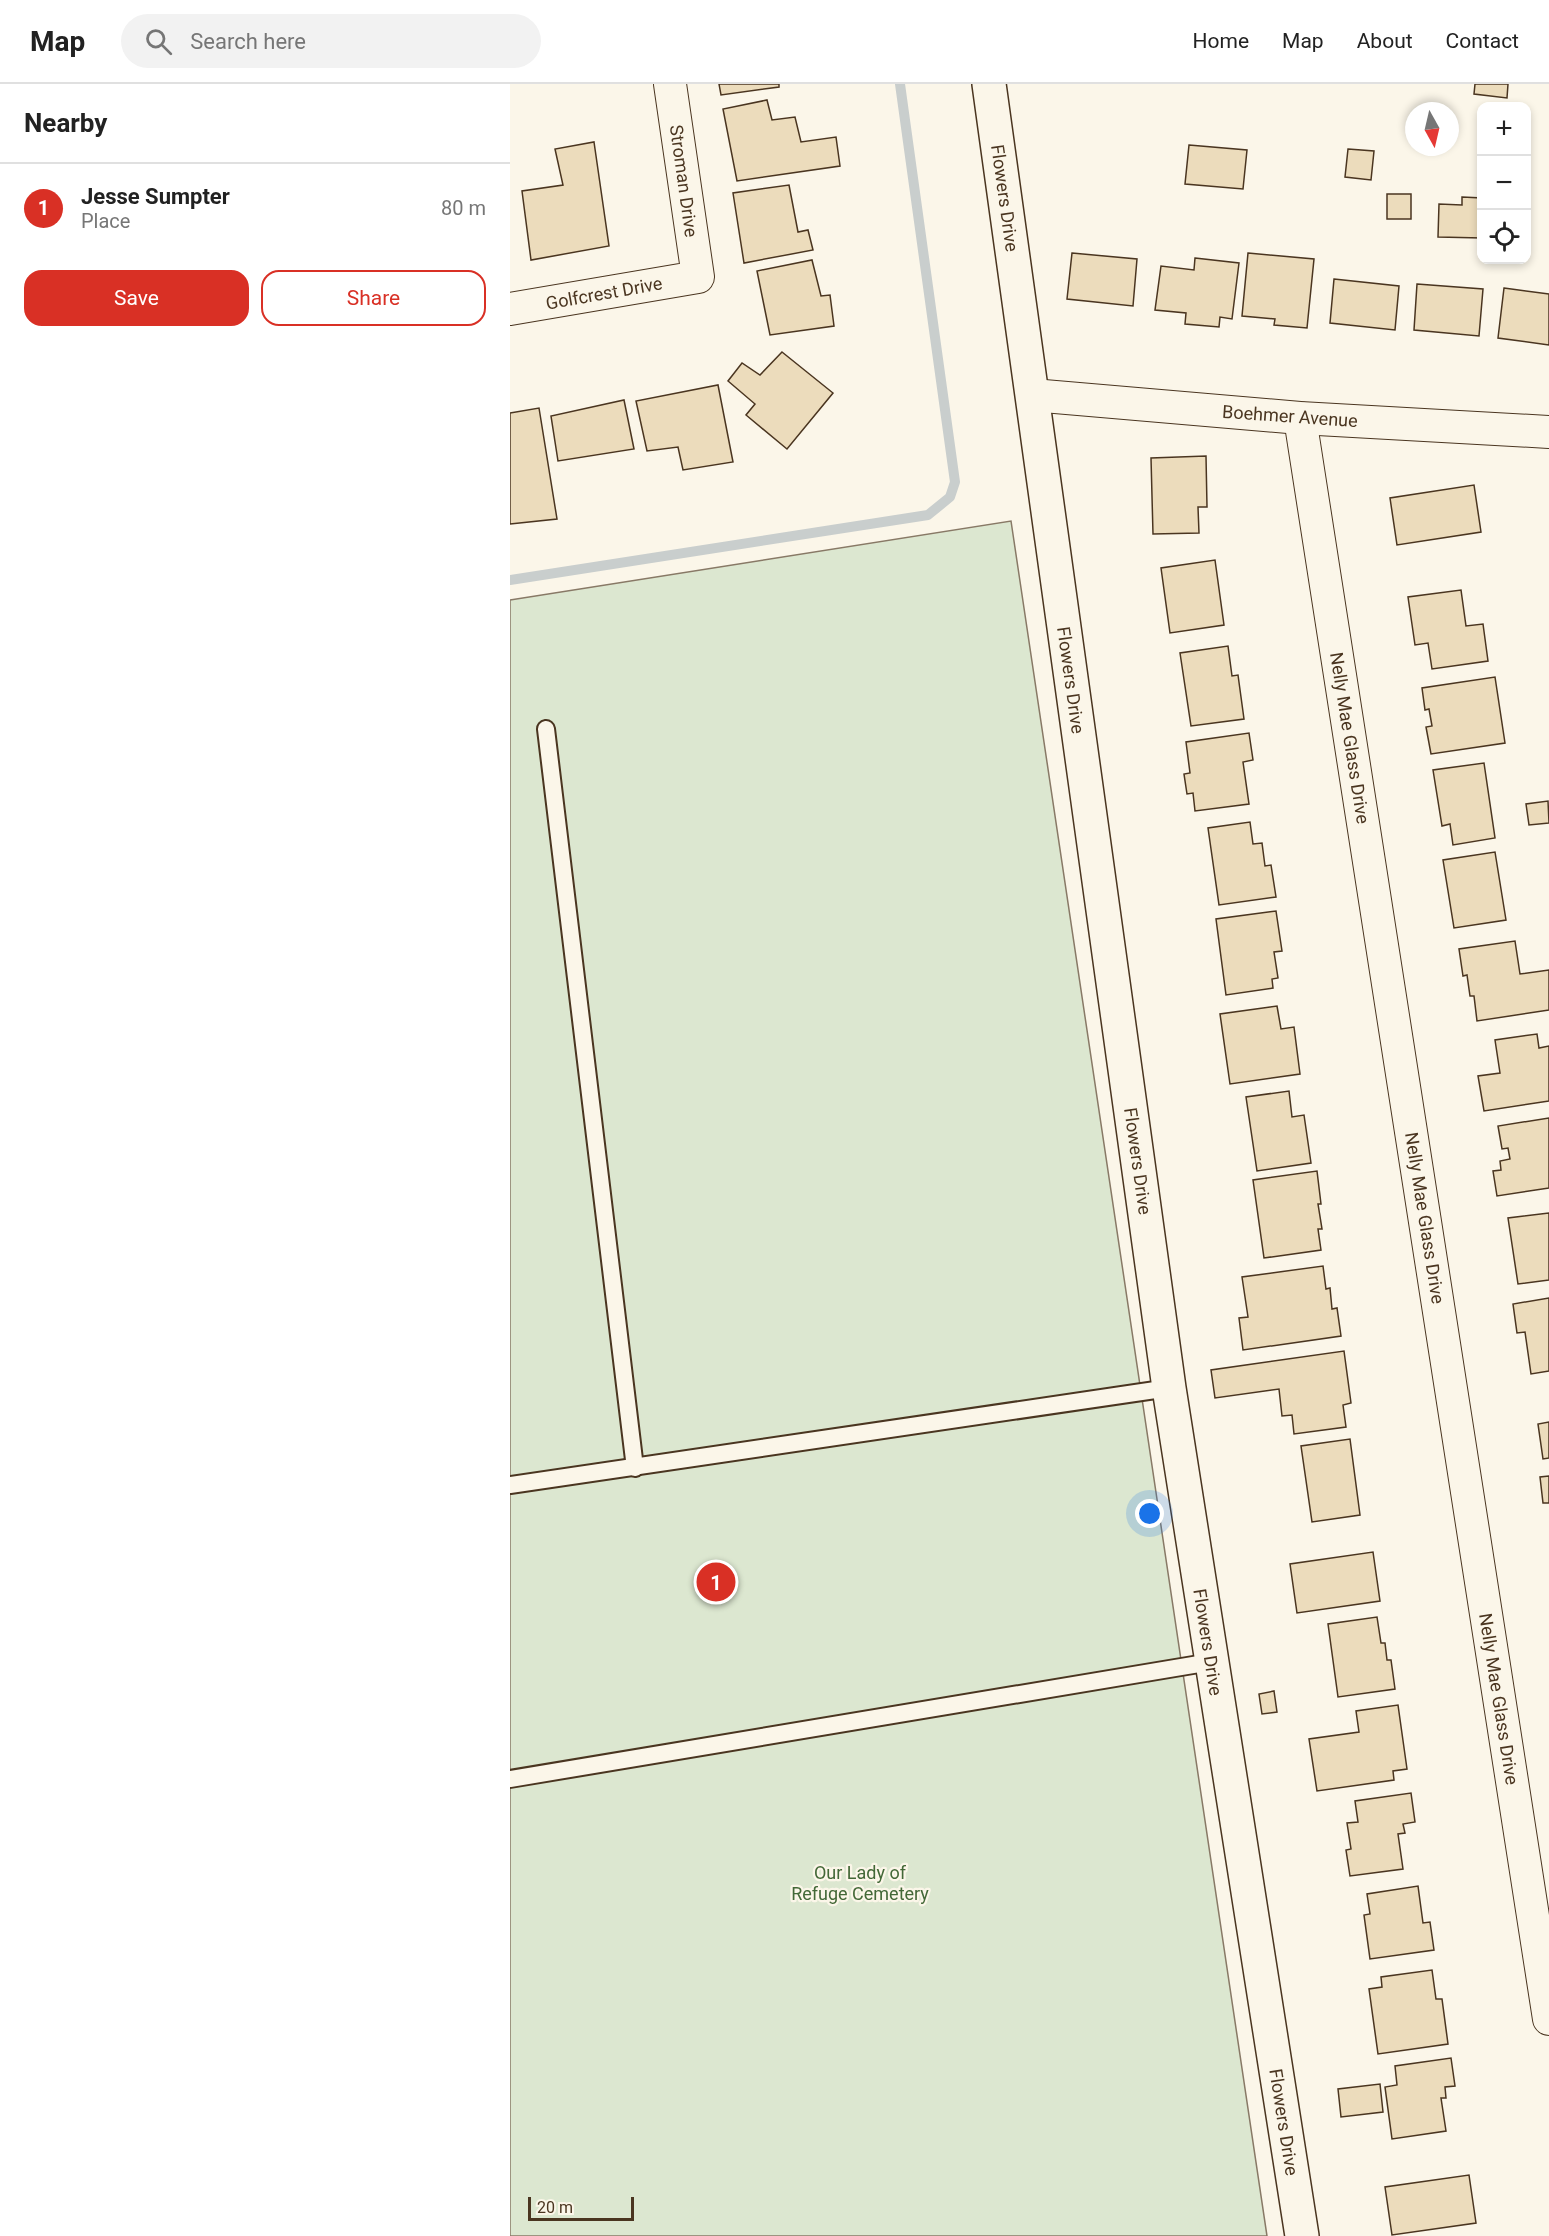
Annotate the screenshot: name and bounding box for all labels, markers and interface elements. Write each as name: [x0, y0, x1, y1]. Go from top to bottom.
search box: [121, 14, 541, 68]
text: Map: [30, 25, 85, 58]
icon: search: [142, 25, 175, 58]
text: Search here: [190, 29, 306, 54]
text: Home: [1193, 29, 1249, 53]
text: Map: [1282, 29, 1324, 53]
text: About: [1357, 29, 1413, 53]
text: Contact: [1446, 29, 1519, 53]
north arrow: [1405, 102, 1459, 156]
map controls: [1477, 102, 1531, 264]
button: +: [1477, 102, 1531, 156]
text: Nearby: [24, 108, 107, 138]
street label: Stroman Drive: [666, 123, 702, 239]
street label: Flowers Drive: [987, 143, 1023, 253]
button: −: [1477, 156, 1531, 210]
text: Jesse Sumpter: [81, 184, 230, 209]
text: 1: [38, 196, 49, 220]
text: 80 m: [441, 196, 486, 220]
text: Place: [81, 209, 130, 233]
button: locate: [1477, 210, 1531, 264]
button: Save: [24, 270, 249, 326]
button: Share: [261, 270, 486, 326]
street label: Golfcrest Drive: [544, 272, 664, 314]
street label: Boehmer Avenue: [1222, 401, 1358, 431]
street label: Flowers Drive: [1053, 625, 1089, 735]
street label: Nelly Mae Glass Drive: [1326, 651, 1374, 825]
street label: Flowers Drive: [1120, 1106, 1156, 1216]
street label: Nelly Mae Glass Drive: [1401, 1131, 1449, 1305]
your location: [1135, 1499, 1164, 1528]
pin: 1: [696, 1560, 736, 1604]
street label: Flowers Drive: [1189, 1587, 1227, 1697]
street label: Nelly Mae Glass Drive: [1475, 1612, 1523, 1786]
park label: Our Lady of Refuge Cemetery: [791, 1862, 929, 1904]
street label: Flowers Drive: [1265, 2067, 1303, 2177]
scale bar: [528, 2194, 634, 2222]
text: 20 m: [537, 2198, 573, 2217]

